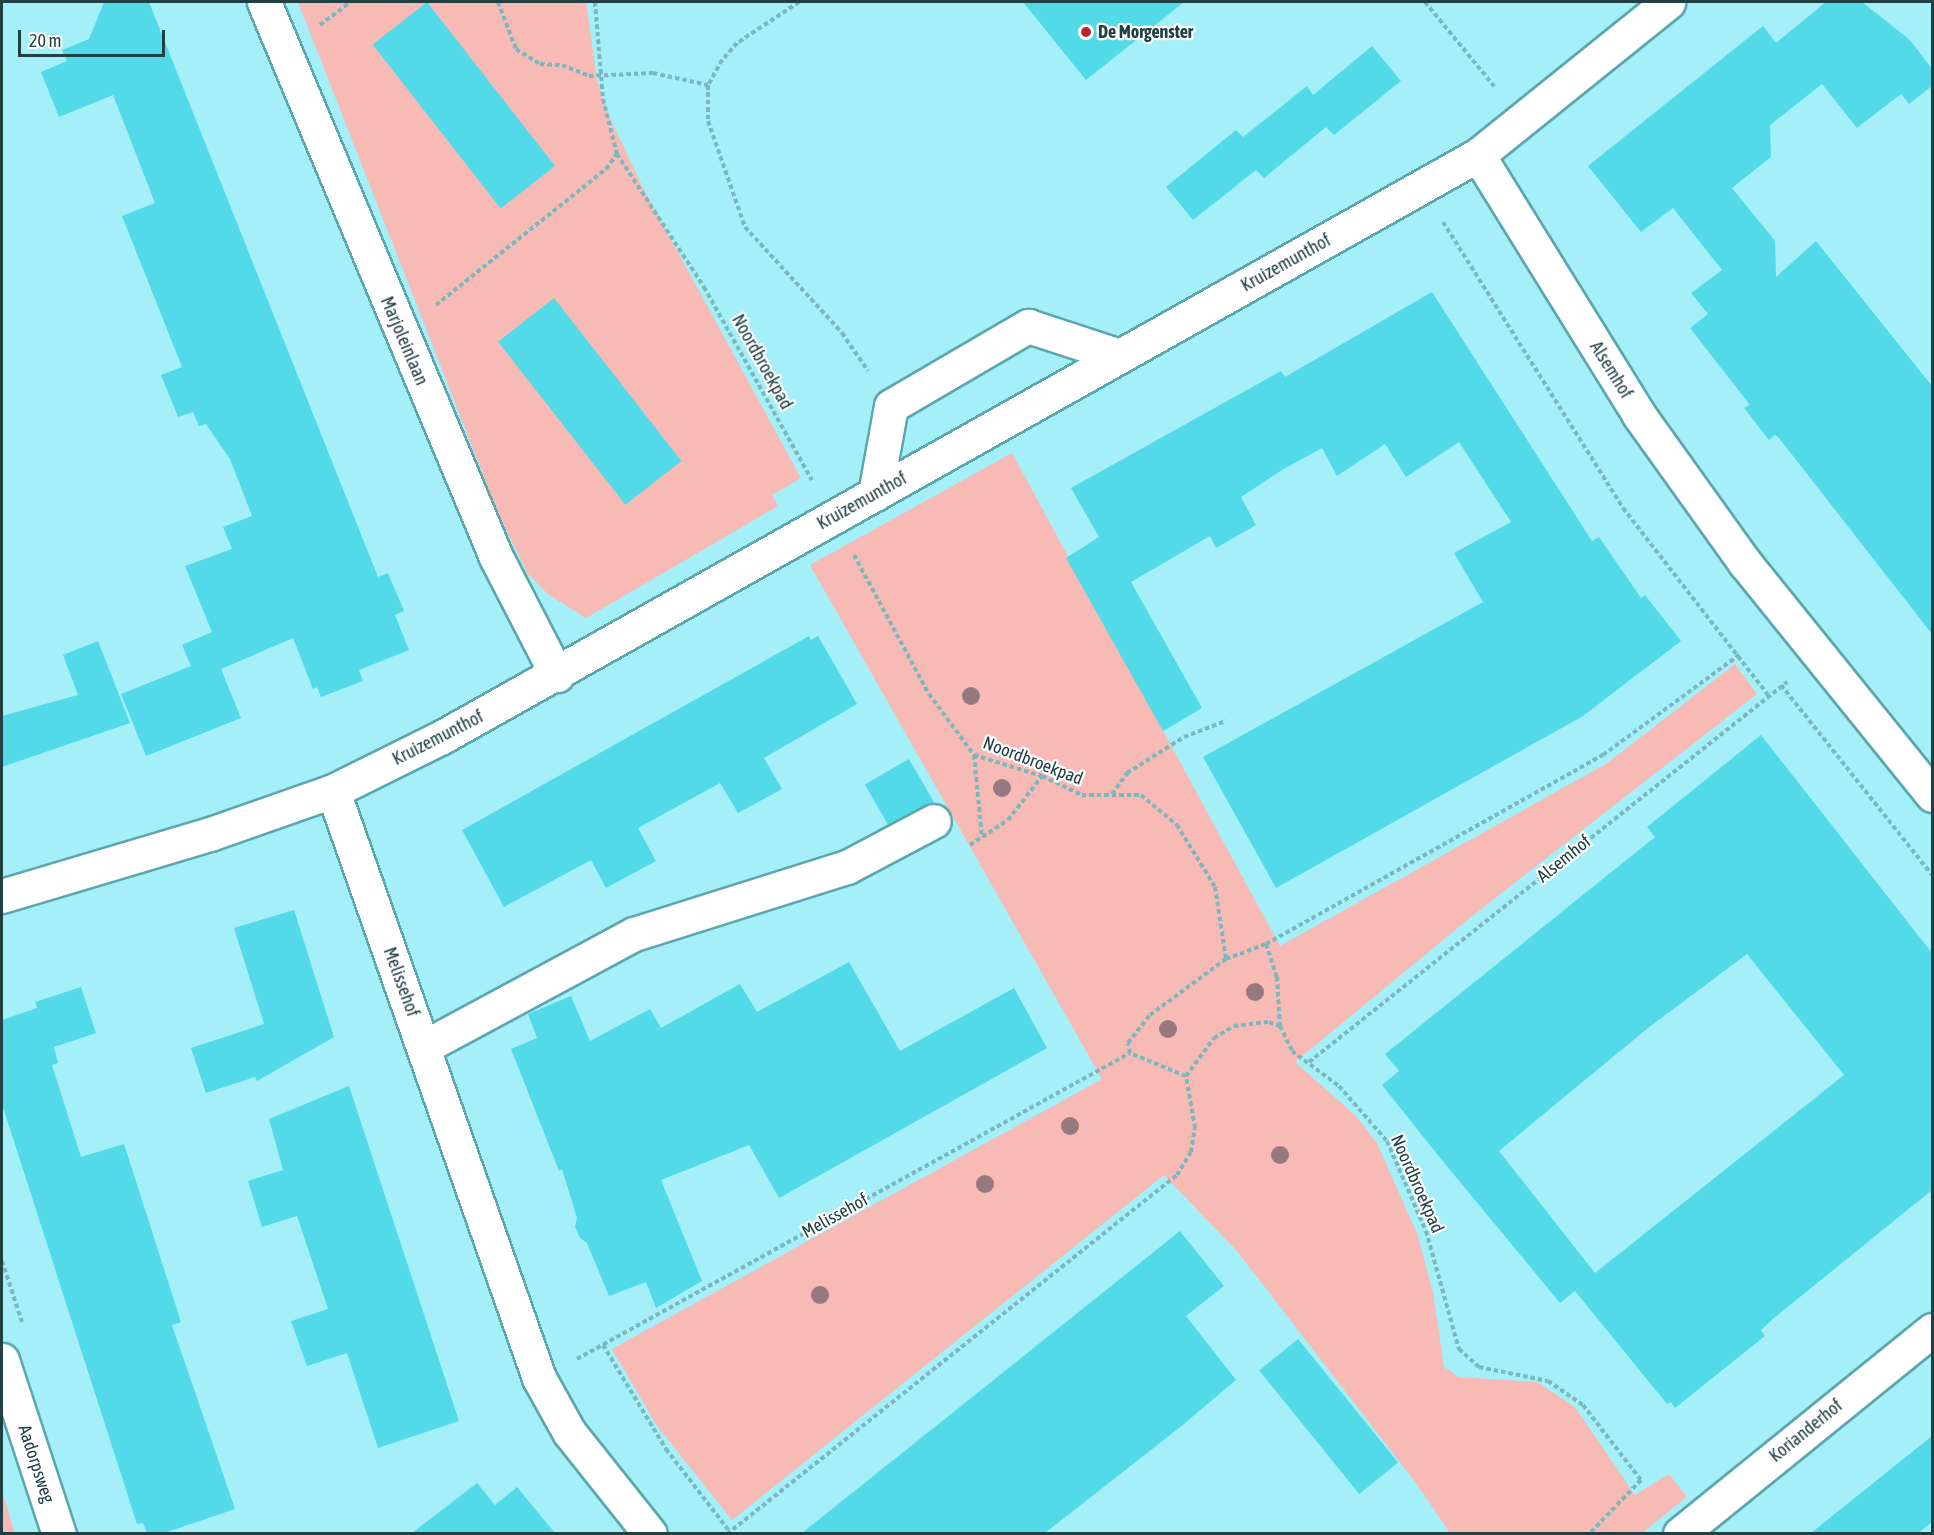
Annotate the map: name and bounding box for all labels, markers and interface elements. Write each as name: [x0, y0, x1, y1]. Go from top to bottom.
scale bar: [21, 18, 168, 56]
place label: De Morgenster: [1098, 21, 1193, 43]
marker: De Morgenster: [1079, 25, 1093, 39]
text: 20 m: [29, 30, 61, 51]
street label: Kruizemunthof: [1237, 230, 1335, 296]
street label: Marjoleinlaan: [376, 293, 432, 389]
street label: Noordbroekpad: [727, 311, 797, 413]
street label: Alsemhof: [1585, 337, 1637, 403]
street label: Kruizemunthof: [813, 468, 911, 534]
street label: Kruizemunthof: [389, 706, 487, 770]
street label: Noordbroekpad: [980, 732, 1086, 790]
street label: Alsemhof: [1533, 831, 1595, 887]
street label: Melissehof: [379, 944, 423, 1020]
street label: Noordbroekpad: [1386, 1132, 1448, 1236]
street label: Melissehof: [798, 1189, 872, 1243]
street label: Korianderhof: [1765, 1395, 1847, 1467]
street label: Aadorpsweg: [13, 1422, 59, 1506]

